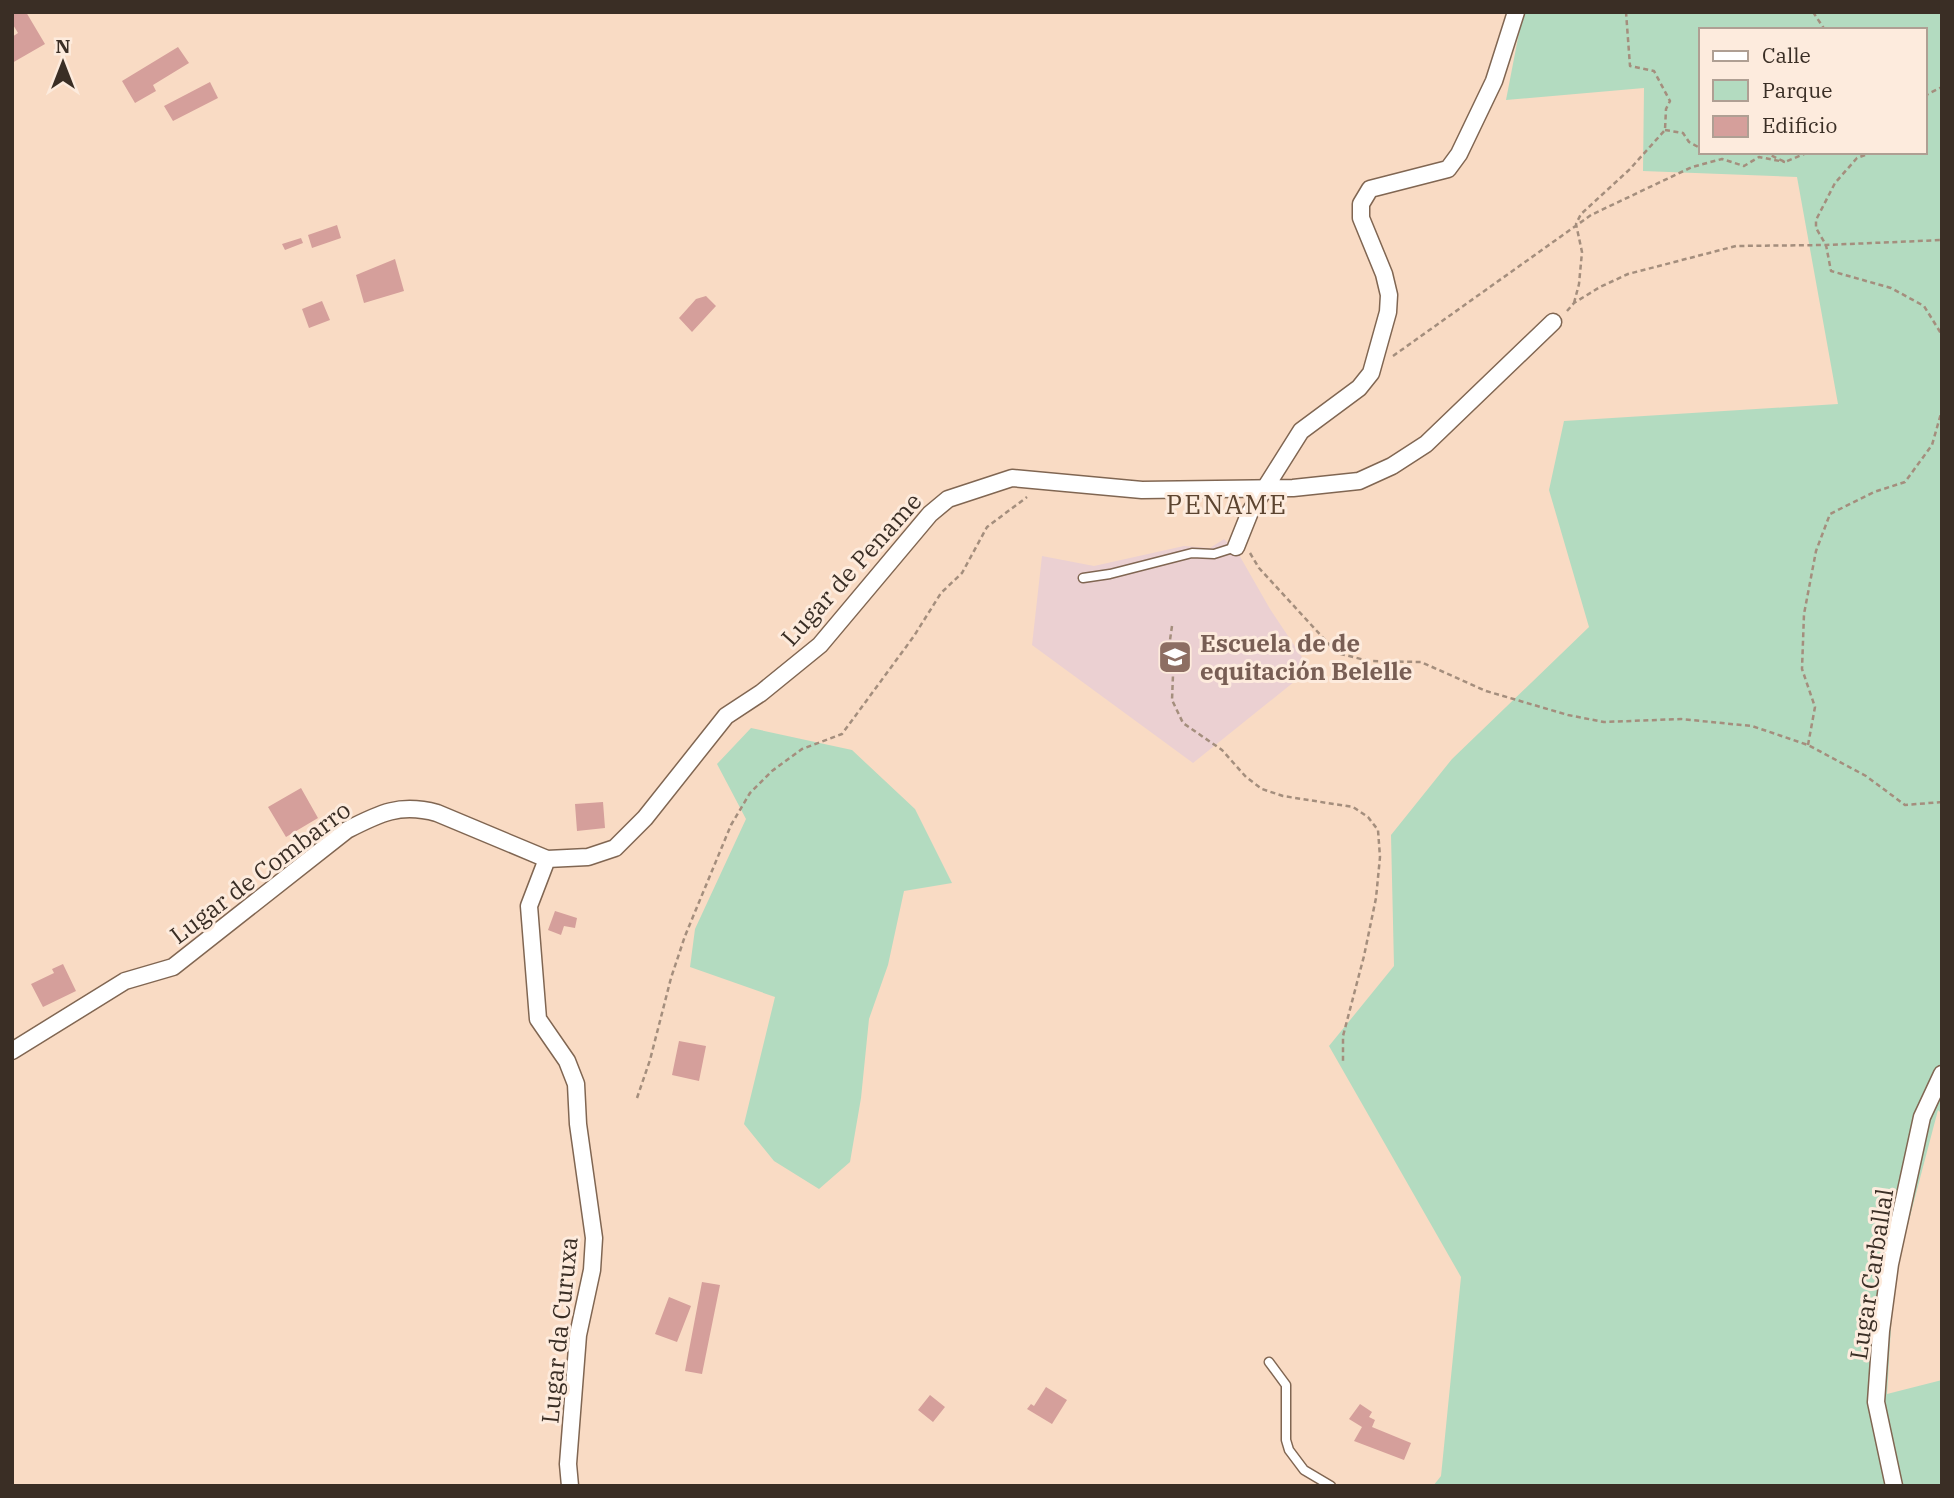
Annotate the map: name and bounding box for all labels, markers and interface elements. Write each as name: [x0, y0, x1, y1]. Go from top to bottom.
north arrow: [28, 28, 98, 98]
legend: [1699, 28, 1926, 154]
text: N: [55, 34, 71, 58]
text: Calle: [1762, 41, 1811, 69]
text: Parque: [1762, 76, 1832, 104]
text: Edificio: [1762, 111, 1837, 139]
street label: Lugar de Pename: [774, 486, 928, 652]
district label: PENAME: [1166, 487, 1288, 521]
place label: Escuela de de equitación Belelle: [1200, 627, 1412, 687]
school or university icon: Escuela de de equitación Belelle: [1156, 638, 1194, 676]
street label: Lugar de Combarro: [163, 793, 357, 951]
street label: Lugar Carballal: [1842, 1186, 1900, 1362]
street label: Lugar da Curuxa: [533, 1235, 585, 1425]

